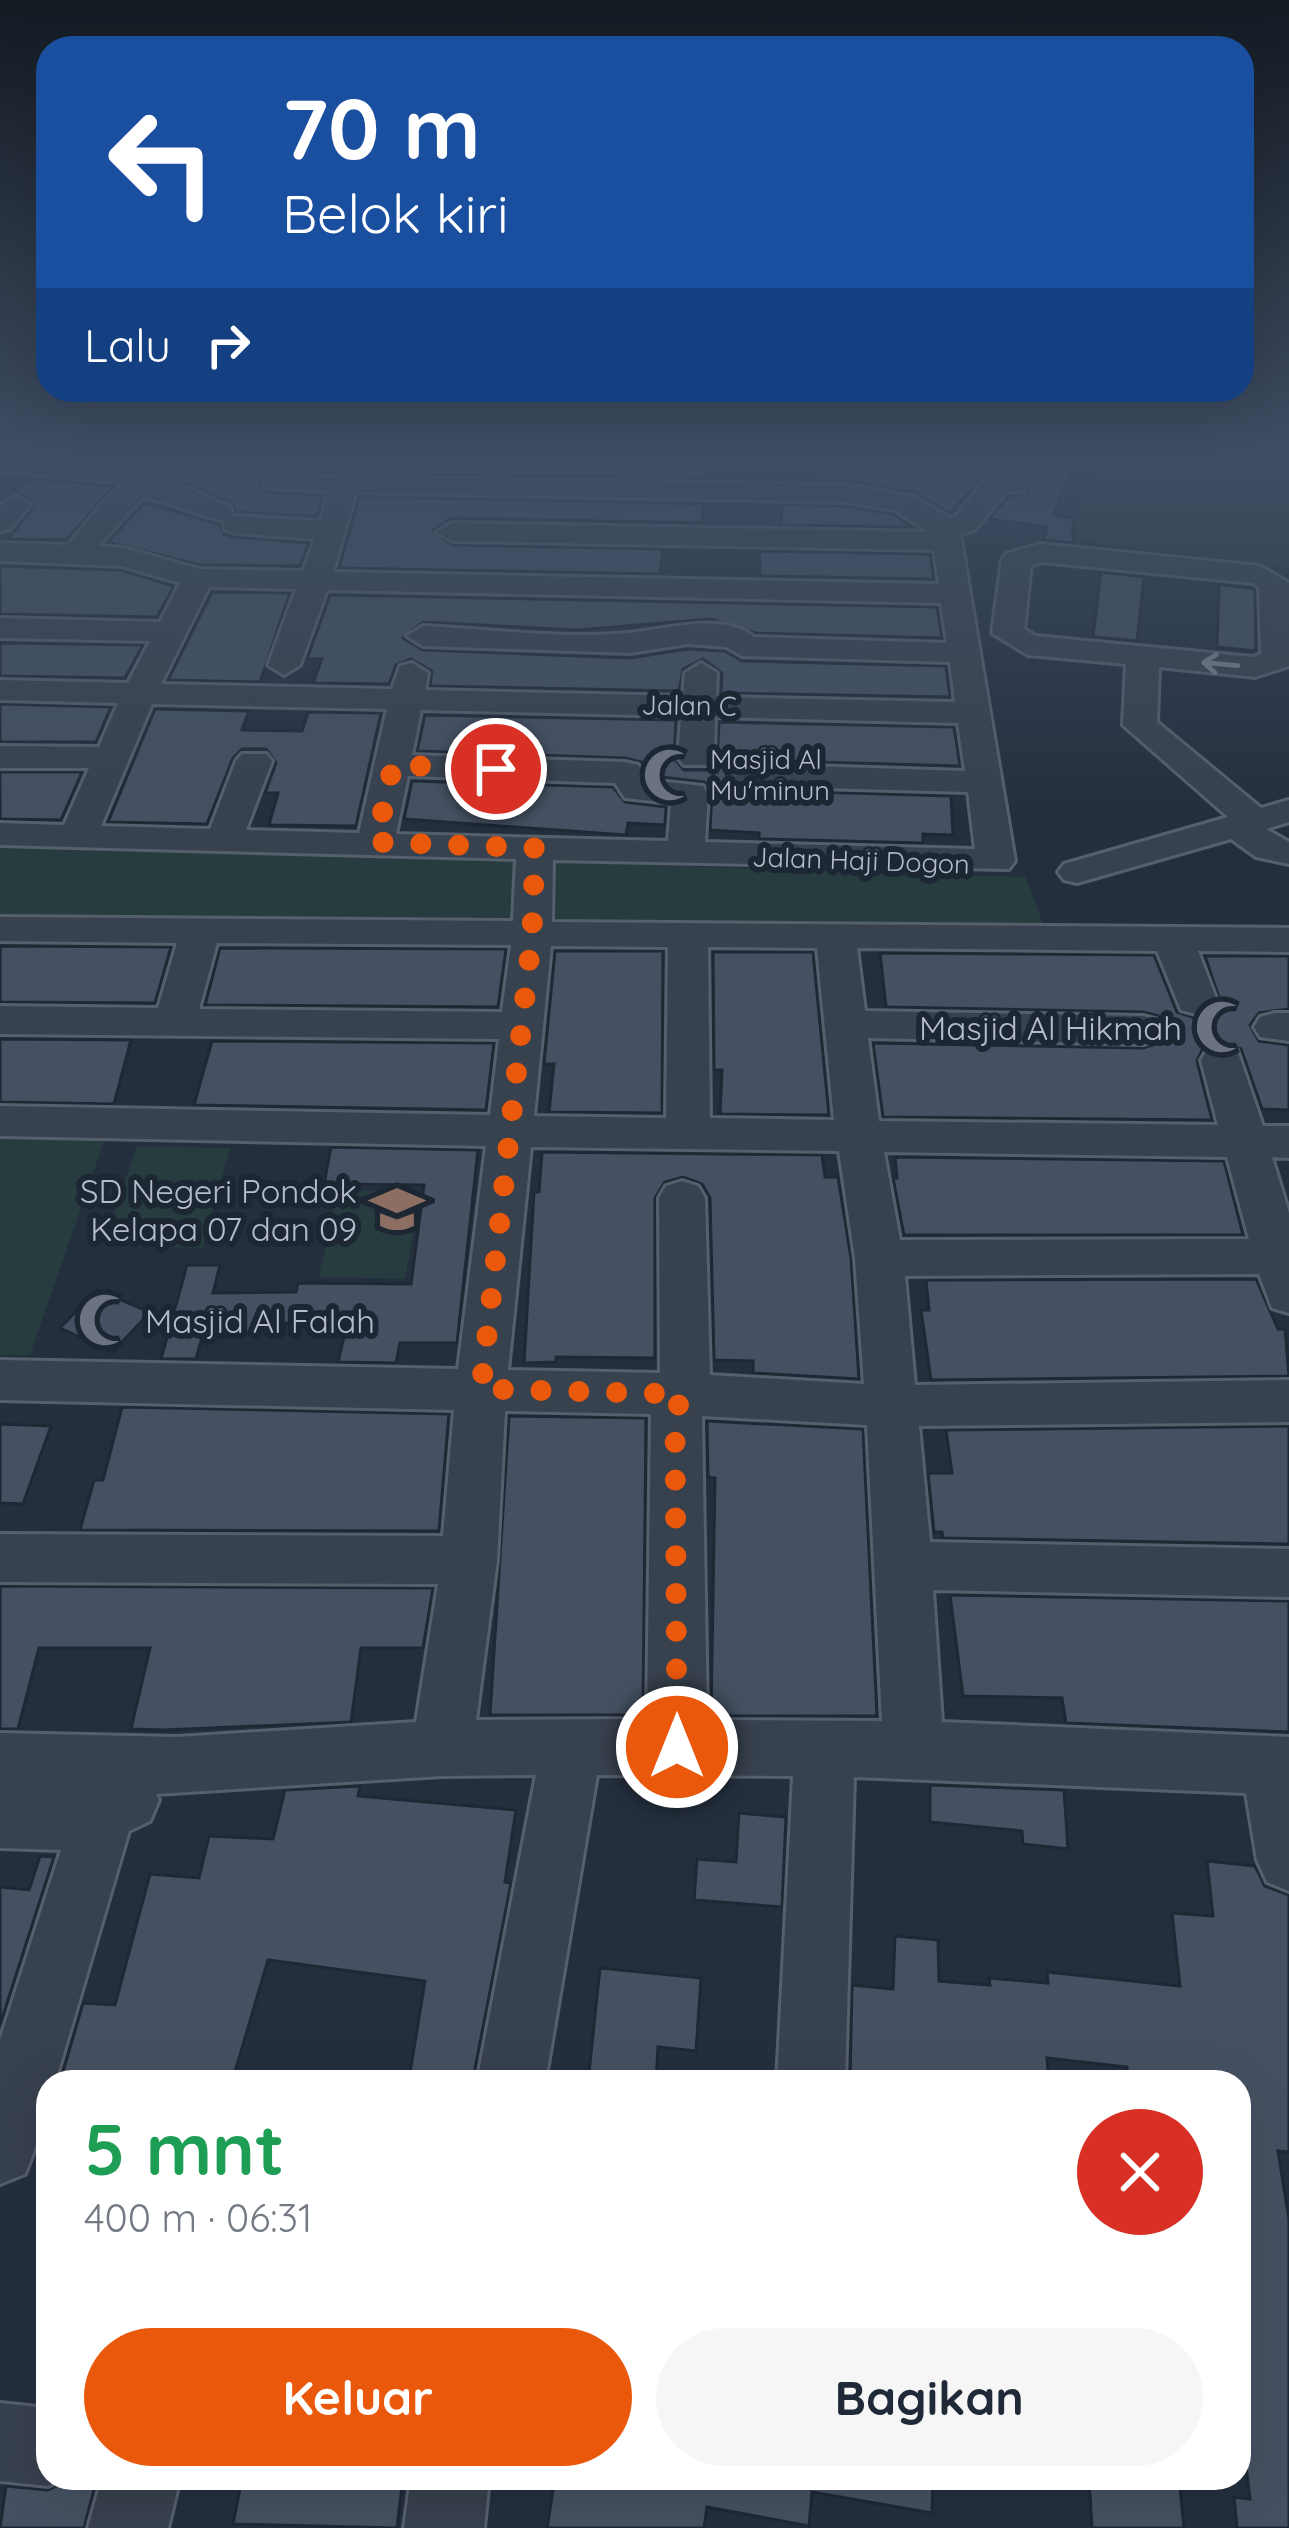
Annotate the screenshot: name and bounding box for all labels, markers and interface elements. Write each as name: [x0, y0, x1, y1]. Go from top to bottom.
text: 70 m: [282, 75, 481, 180]
icon: left: [84, 84, 240, 240]
text: Belok kiri: [282, 179, 509, 247]
icon: right: [195, 312, 261, 378]
text: Lalu: [84, 317, 171, 373]
one-way arrow: [1201, 652, 1240, 675]
street label: Jalan C: [641, 687, 737, 723]
pin: [445, 718, 547, 820]
icon: arrive: [463, 736, 529, 802]
place label: Masjid Al Mu'minun: [710, 742, 830, 807]
mosque icon: Masjid Al Mu'minun: [641, 746, 699, 804]
street label: Jalan Haji Dogon: [752, 839, 970, 881]
mosque icon: Masjid Al Hikmah: [1193, 998, 1251, 1056]
place label: Masjid Al Hikmah: [919, 1007, 1182, 1048]
place label: SD Negeri Pondok Kelapa 07 dan 09: [80, 1170, 357, 1249]
school or university icon: SD Negeri Pondok Kelapa 07 dan 09: [368, 1180, 426, 1238]
mosque icon: Masjid Al Falah: [76, 1291, 134, 1349]
place label: Masjid Al Falah: [145, 1300, 375, 1341]
position arrow: [614, 1684, 740, 1810]
text: 5 mnt: [84, 2103, 284, 2193]
button: close: [1077, 2109, 1203, 2235]
text: 400 m · 06:31: [84, 2193, 312, 2242]
button: Keluar: [84, 2328, 632, 2466]
button: Bagikan: [656, 2328, 1203, 2466]

